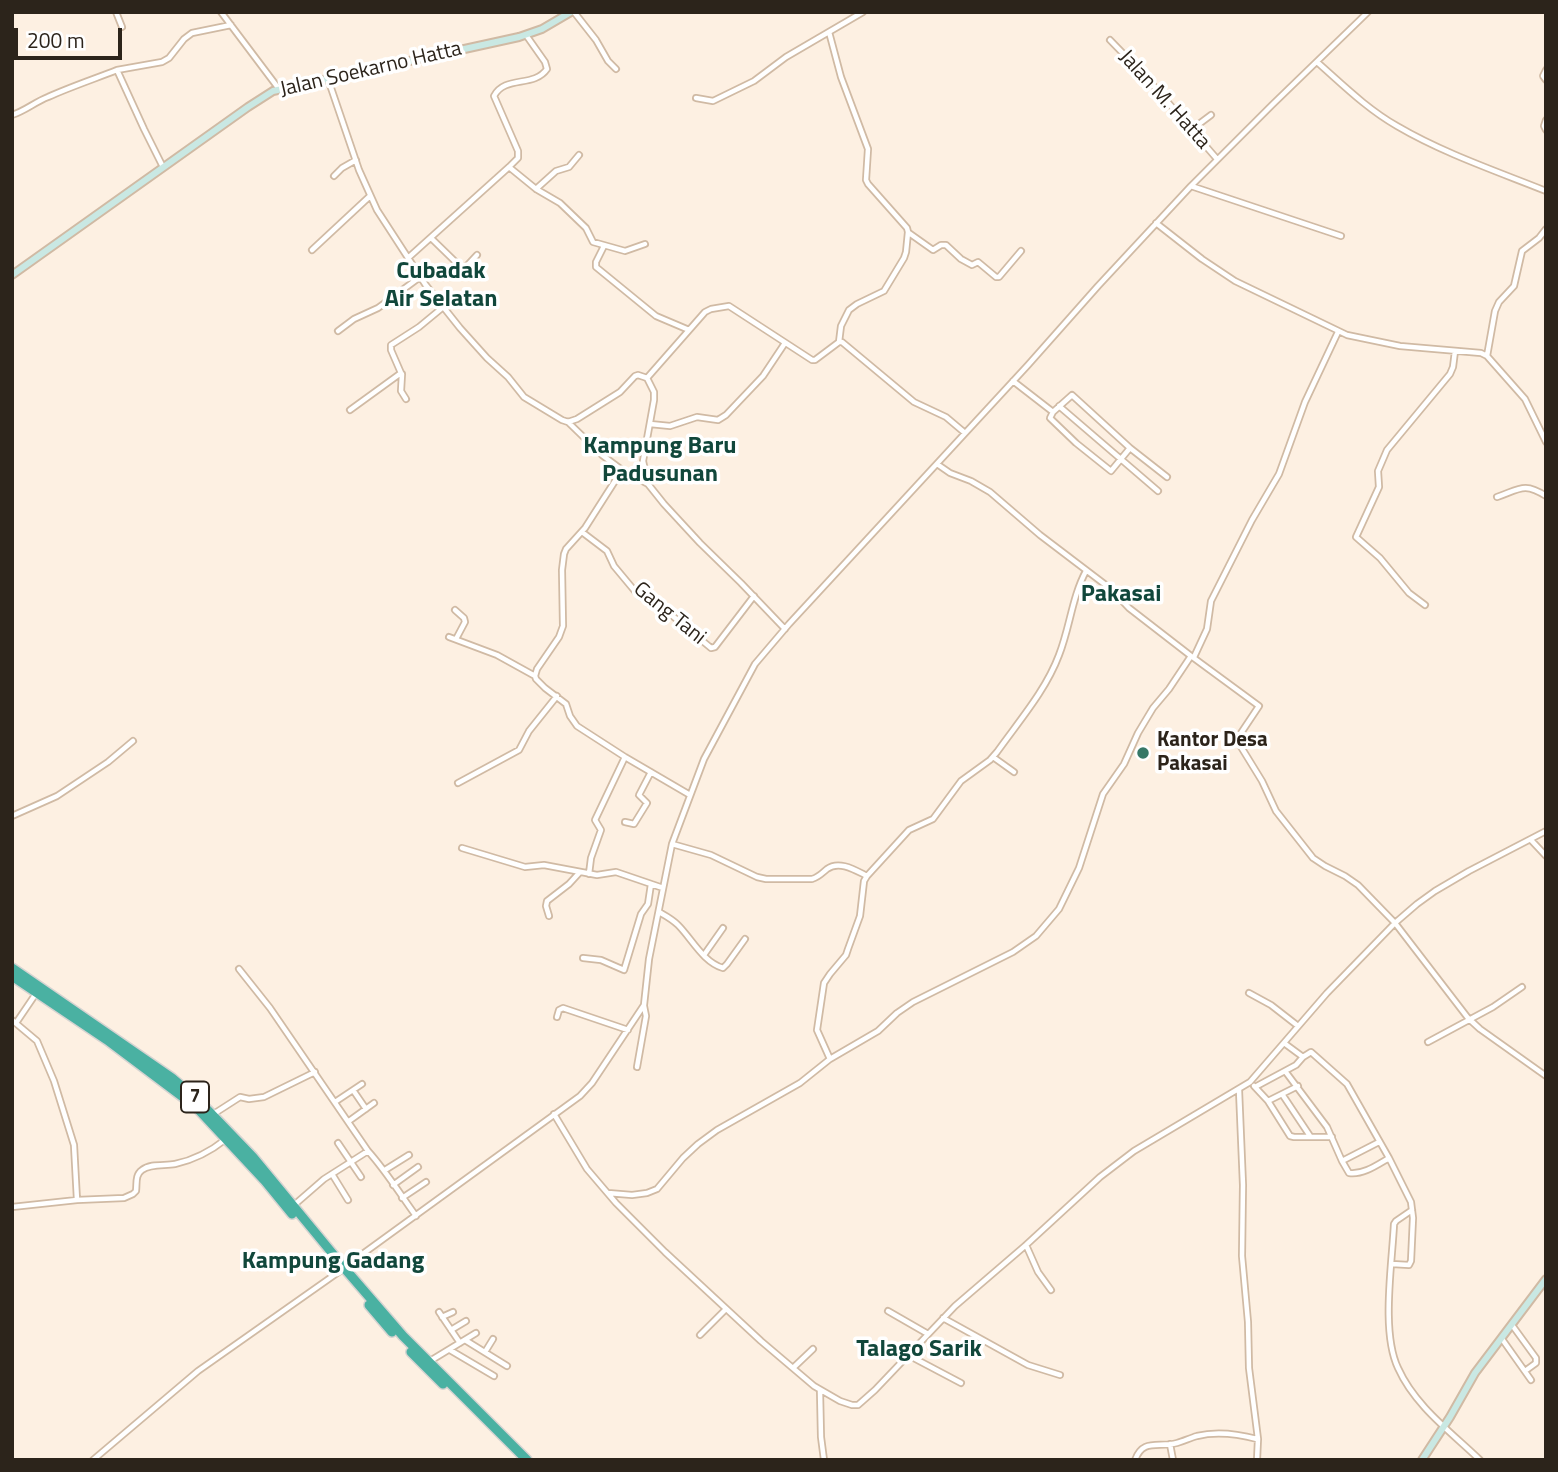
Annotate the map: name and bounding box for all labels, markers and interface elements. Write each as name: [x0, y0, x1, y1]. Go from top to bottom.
scale bar: [18, 14, 126, 58]
text: 200 m: [27, 24, 84, 56]
street label: Jalan Soekarno Hatta: [278, 37, 464, 103]
street label: Jalan M. Hatta: [1113, 45, 1215, 155]
district label: Cubadak Air Selatan: [384, 258, 498, 314]
district label: Kampung Baru Padusunan: [583, 433, 737, 489]
street label: Gang Tani: [628, 577, 710, 651]
district label: Pakasai: [1081, 581, 1161, 609]
place label: Kantor Desa Pakasai: [1157, 728, 1268, 778]
marker: Kantor Desa Pakasai: [1135, 745, 1151, 761]
road number: 7: [181, 1082, 209, 1112]
district label: Kampung Gadang: [242, 1248, 424, 1276]
district label: Talago Sarik: [856, 1336, 982, 1364]

